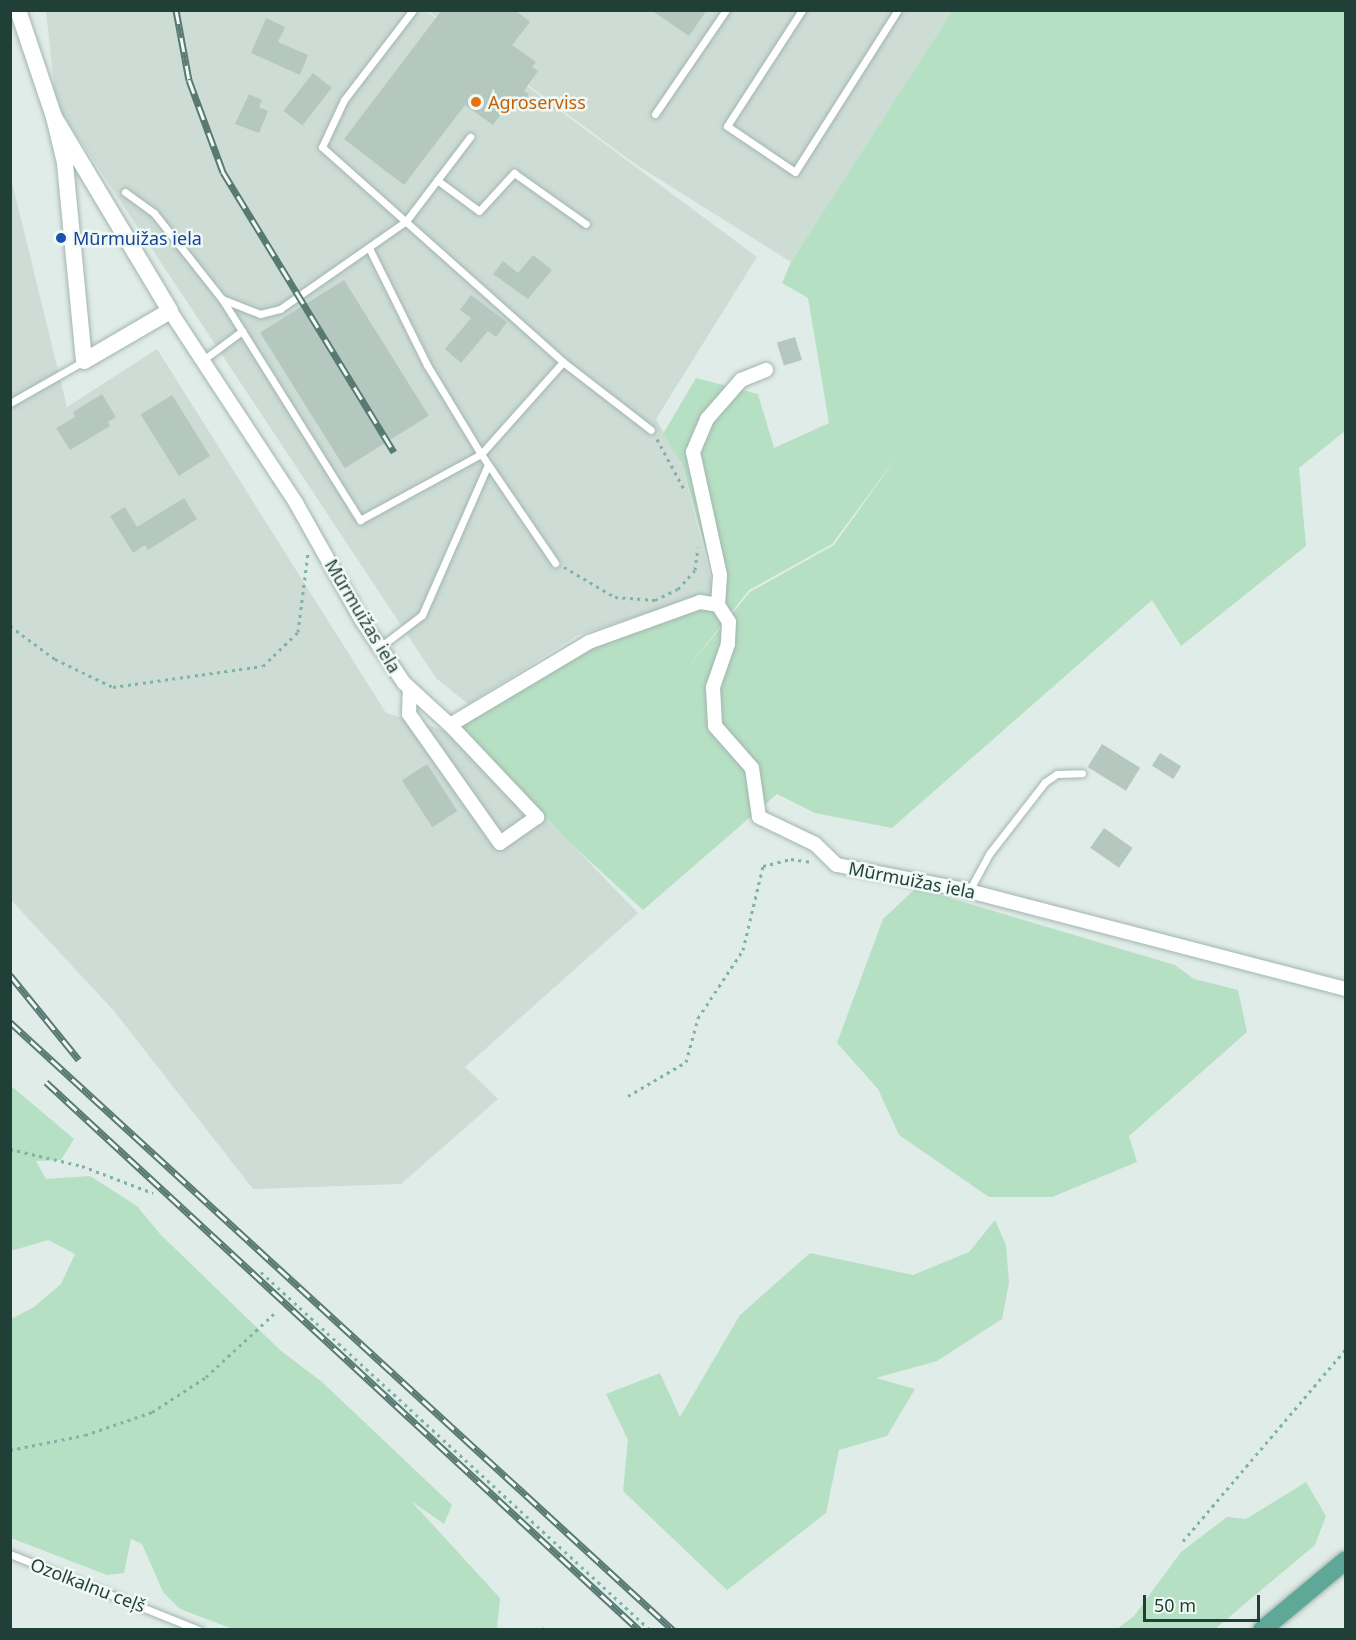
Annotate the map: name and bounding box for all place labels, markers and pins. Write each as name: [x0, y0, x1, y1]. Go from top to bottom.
place label: Agroserviss: [488, 91, 586, 113]
marker: Agroserviss: [469, 95, 483, 109]
place label: Mūrmuižas iela: [73, 227, 202, 249]
marker: Mūrmuižas iela: [54, 231, 68, 245]

